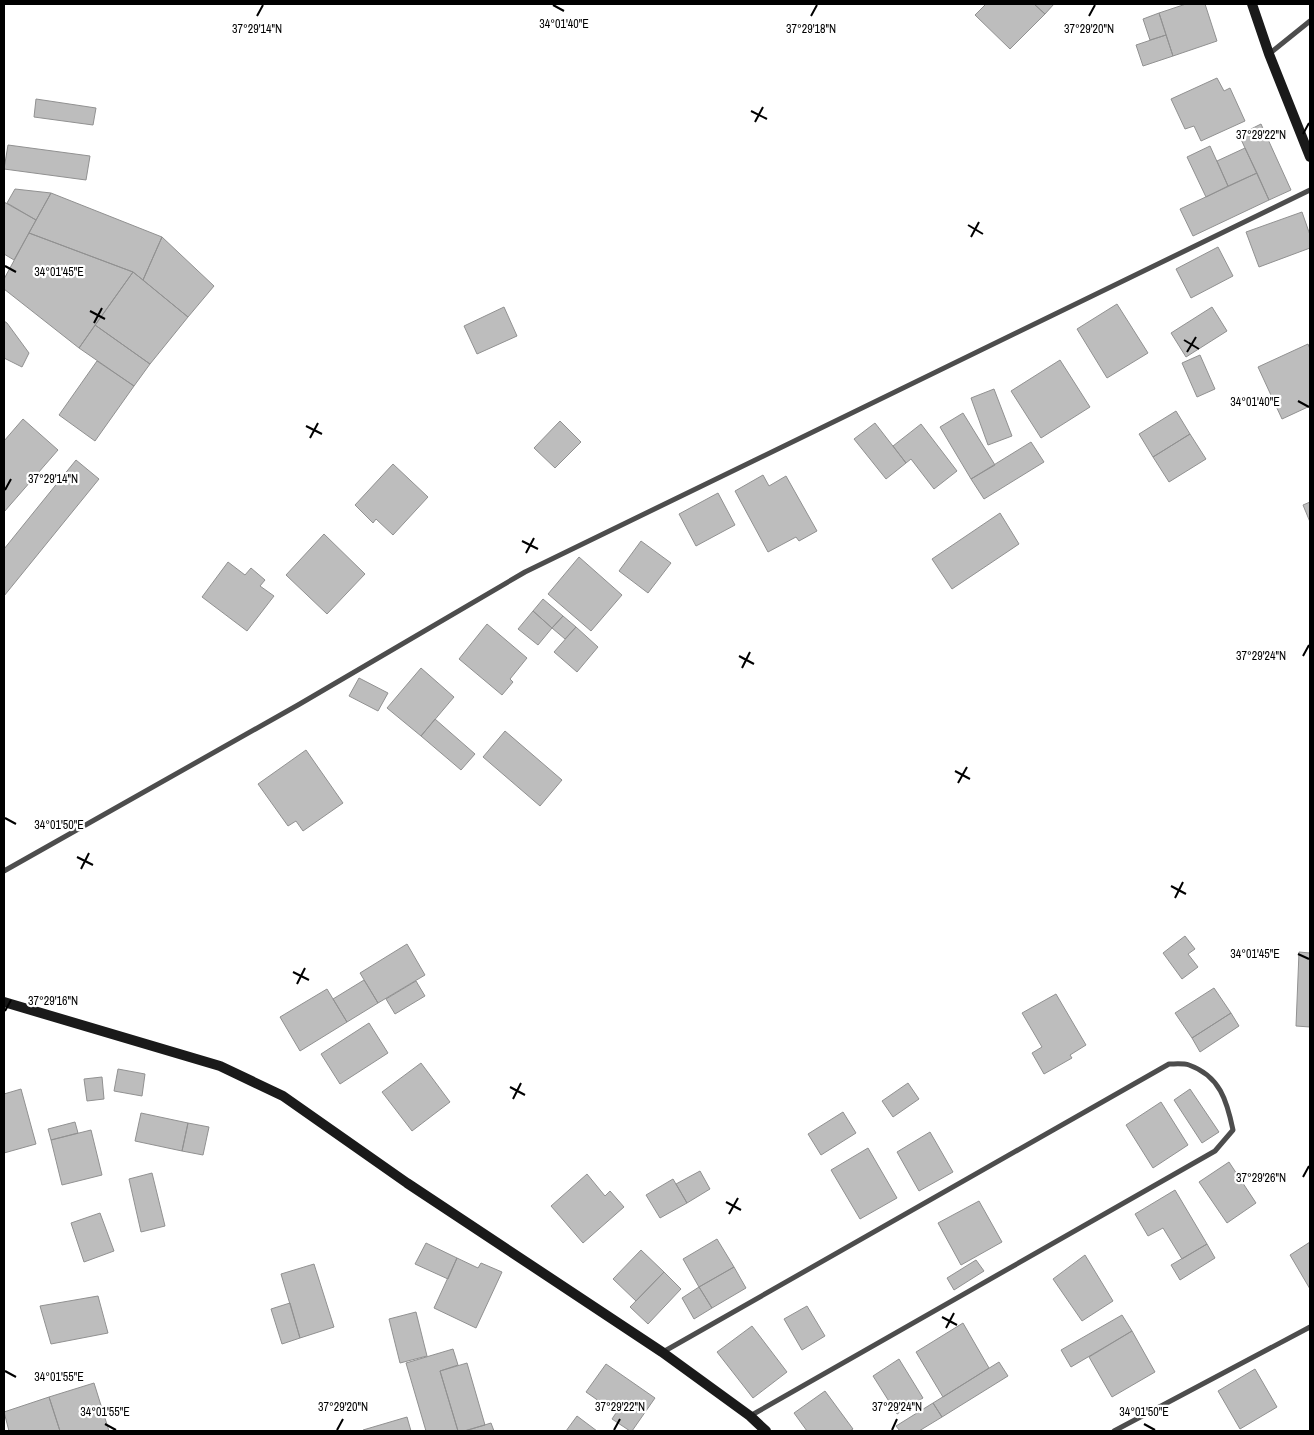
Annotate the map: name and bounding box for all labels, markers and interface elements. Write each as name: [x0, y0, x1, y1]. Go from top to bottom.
text: 34°01'40"E: [539, 16, 589, 32]
text: 37°29'14"N: [232, 21, 282, 37]
text: 37°29'18"N: [786, 21, 836, 37]
text: 37°29'20"N: [1064, 21, 1114, 37]
text: 37°29'22"N: [1236, 127, 1286, 143]
text: 34°01'45"E: [34, 264, 84, 280]
text: 34°01'40"E: [1230, 394, 1280, 410]
text: 37°29'14"N: [28, 471, 78, 487]
text: 37°29'24"N: [1236, 648, 1286, 664]
text: 34°01'50"E: [34, 817, 84, 833]
text: 34°01'45"E: [1230, 946, 1280, 962]
text: 37°29'16"N: [28, 993, 78, 1009]
text: 37°29'26"N: [1236, 1170, 1286, 1186]
text: 34°01'55"E: [34, 1369, 84, 1385]
text: 37°29'20"N: [318, 1399, 368, 1415]
text: 37°29'22"N: [595, 1399, 645, 1415]
text: 37°29'24"N: [872, 1399, 922, 1415]
text: 34°01'55"E: [80, 1404, 130, 1420]
text: 34°01'50"E: [1119, 1404, 1169, 1420]

